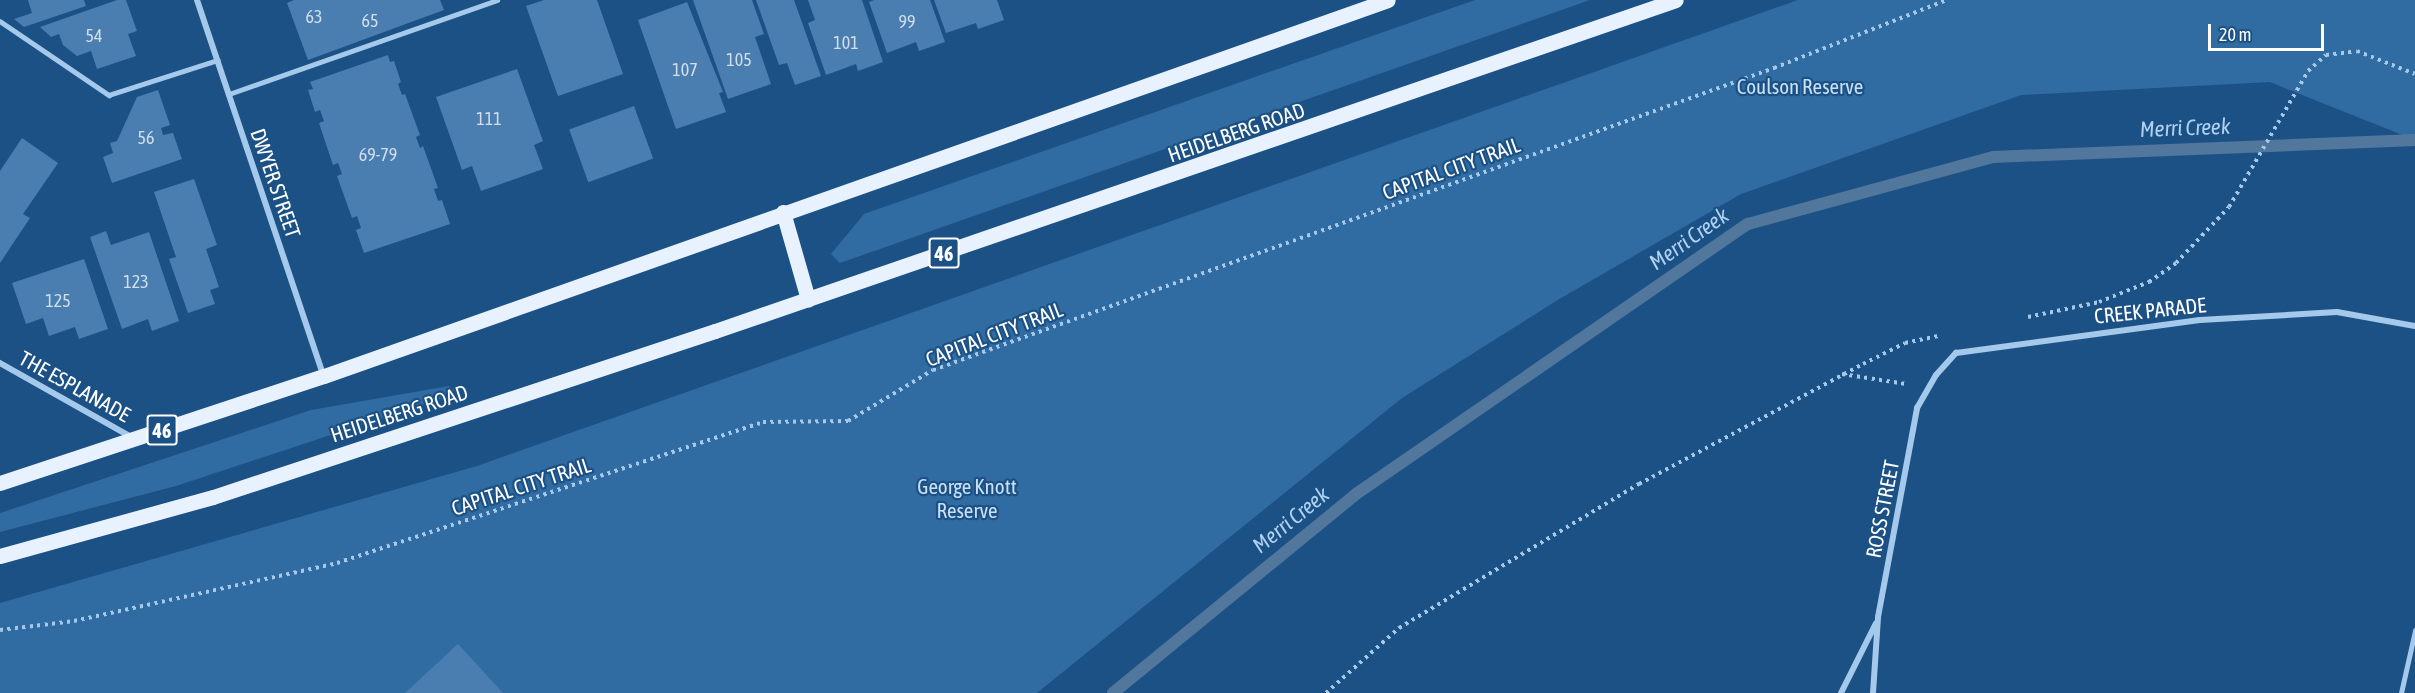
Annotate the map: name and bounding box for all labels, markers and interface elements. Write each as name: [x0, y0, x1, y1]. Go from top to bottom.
house number: 63: [306, 6, 322, 28]
house number: 65: [362, 10, 378, 32]
house number: 99: [899, 11, 915, 33]
scale bar: [2211, 12, 2326, 50]
text: 20 m: [2219, 24, 2251, 45]
house number: 54: [86, 25, 102, 47]
house number: 101: [833, 32, 859, 54]
house number: 105: [726, 49, 752, 71]
house number: 107: [672, 59, 698, 81]
park label: Coulson Reserve: [1737, 73, 1863, 99]
street label: HEIDELBERG ROAD: [1164, 97, 1308, 167]
house number: 111: [476, 108, 502, 130]
water label: Merri Creek: [2139, 113, 2231, 143]
street label: DWYER STREET: [246, 125, 306, 241]
house number: 56: [138, 127, 154, 149]
street label: CAPITAL CITY TRAIL: [1379, 131, 1523, 205]
house number: 69-79: [359, 144, 397, 166]
water label: Merri Creek: [1644, 202, 1734, 276]
road number: 46: [928, 236, 960, 270]
house number: 123: [123, 271, 149, 293]
house number: 125: [45, 290, 71, 312]
street label: CREEK PARADE: [2093, 292, 2207, 328]
street label: CAPITAL CITY TRAIL: [922, 296, 1066, 372]
street label: THE ESPLANADE: [15, 345, 135, 427]
street label: HEIDELBERG ROAD: [327, 379, 471, 447]
road number: 46: [146, 413, 178, 447]
street label: CAPITAL CITY TRAIL: [448, 452, 594, 520]
street label: ROSS STREET: [1860, 458, 1904, 560]
park label: George Knott Reserve: [917, 473, 1017, 523]
water label: Merri Creek: [1247, 481, 1335, 559]

